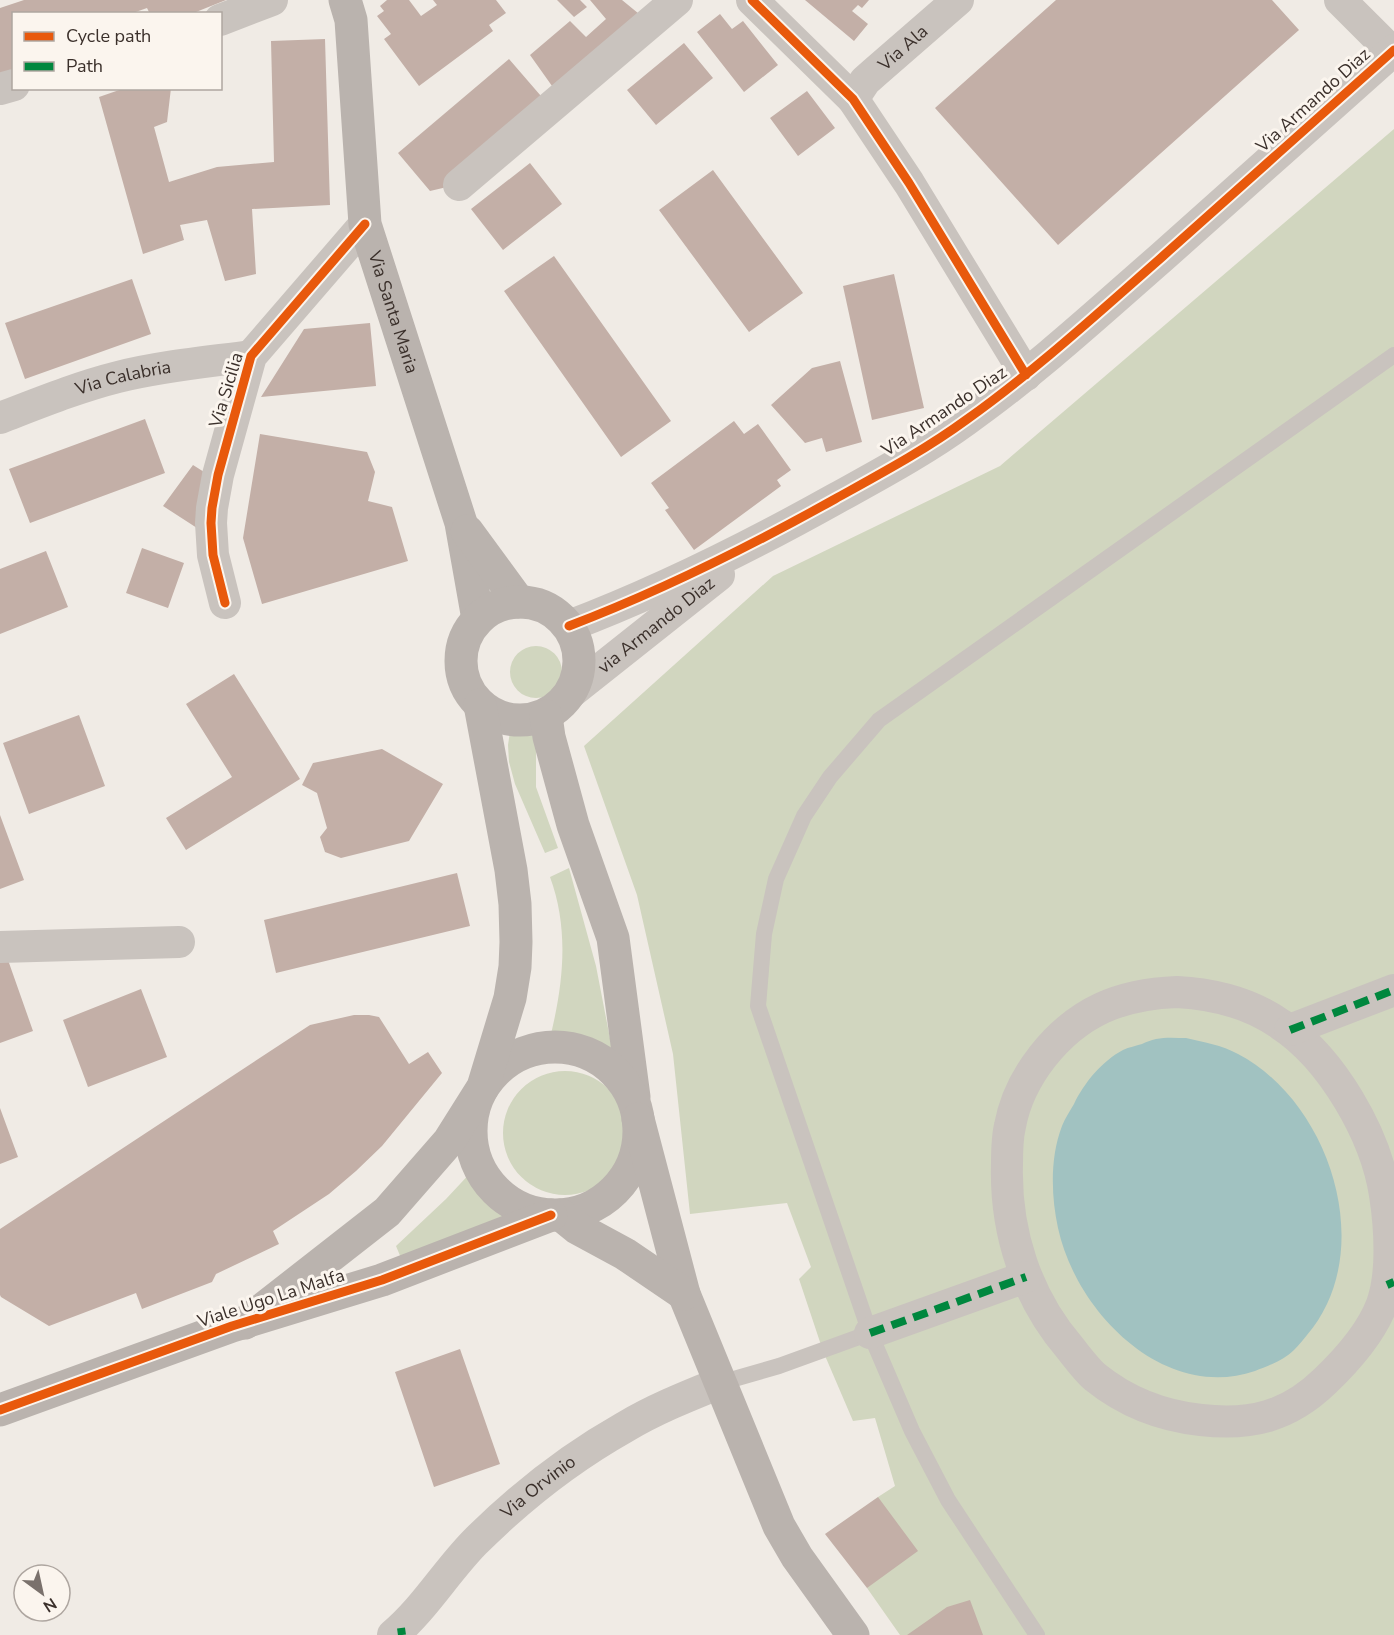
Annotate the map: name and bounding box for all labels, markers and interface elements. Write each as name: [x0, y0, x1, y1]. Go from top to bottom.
legend: [12, 12, 222, 90]
street label: Via Ala: [872, 20, 933, 77]
text: Cycle path: [66, 24, 151, 48]
street label: Via Armando Diaz: [1250, 42, 1375, 158]
text: Path: [66, 54, 103, 78]
street label: Via Santa Maria: [362, 247, 424, 376]
street label: Via Sicilia: [203, 349, 249, 432]
street label: Via Calabria: [71, 355, 173, 401]
street label: Via Armando Diaz: [876, 360, 1011, 462]
street label: via Armando Diaz: [592, 571, 719, 679]
street label: Viale Ugo La Malfa: [193, 1263, 348, 1333]
street label: Via Orvinio: [495, 1450, 580, 1525]
north arrow: [12, 1563, 72, 1623]
text: N: [39, 1592, 61, 1617]

